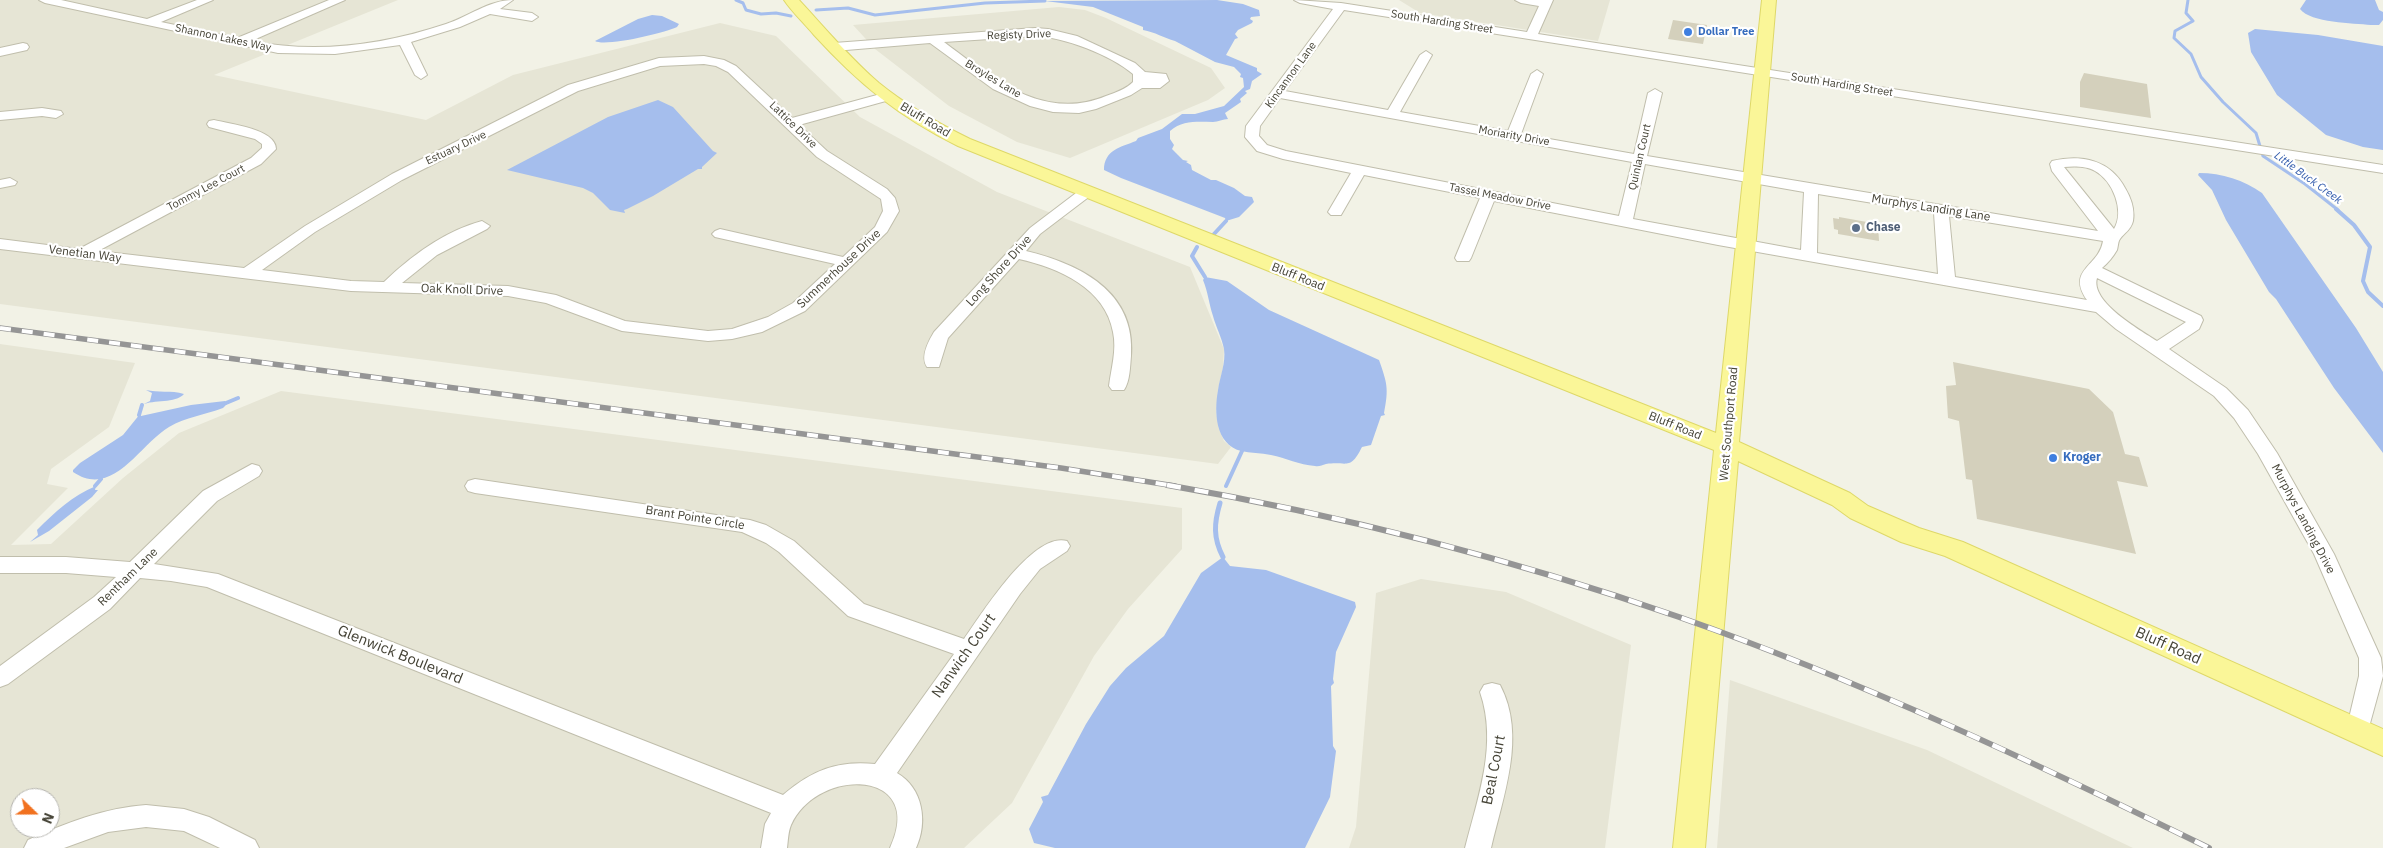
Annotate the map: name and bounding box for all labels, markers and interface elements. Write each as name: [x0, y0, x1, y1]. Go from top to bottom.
street label: South Harding Street: [1390, 7, 1494, 37]
street label: Shannon Lakes Way: [174, 21, 272, 55]
place label: Dollar Tree: [1698, 25, 1754, 39]
marker: Dollar Tree: [1682, 26, 1694, 38]
street label: Registy Drive: [987, 27, 1051, 43]
street label: Kincannon Lane: [1263, 39, 1319, 111]
street label: Broyles Lane: [962, 57, 1024, 101]
street label: South Harding Street: [1790, 70, 1894, 100]
street label: Lattice Drive: [766, 99, 820, 151]
street label: Bluff Road: [897, 99, 953, 141]
street label: Quinlan Court: [1626, 122, 1654, 192]
street label: Moriarity Drive: [1477, 123, 1551, 149]
street label: Estuary Drive: [424, 128, 488, 168]
water label: Little Buck Creek: [2272, 149, 2344, 207]
street label: Tommy Lee Court: [165, 162, 247, 214]
street label: Tassel Meadow Drive: [1448, 181, 1552, 213]
street label: Murphys Landing Lane: [1870, 191, 1992, 225]
place label: Chase: [1866, 221, 1901, 235]
marker: Chase: [1850, 222, 1862, 234]
street label: Summerhouse Drive: [794, 226, 884, 312]
street label: Long Shore Drive: [963, 232, 1035, 310]
street label: Venetian Way: [48, 242, 122, 266]
street label: Bluff Road: [1269, 260, 1327, 294]
street label: Oak Knoll Drive: [421, 281, 503, 299]
street label: West Southport Road: [1717, 366, 1741, 482]
street label: Bluff Road: [1646, 409, 1704, 443]
place label: Kroger: [2063, 451, 2101, 465]
marker: Kroger: [2047, 452, 2059, 464]
street label: Murphys Landing Drive: [2268, 462, 2338, 576]
street label: Brant Pointe Circle: [644, 503, 746, 533]
street label: Rentham Lane: [95, 545, 161, 609]
street label: Nanwich Court: [928, 610, 1000, 702]
street label: Glenwick Boulevard: [335, 622, 465, 688]
street label: Bluff Road: [2132, 624, 2204, 668]
street label: Beal Court: [1478, 734, 1510, 806]
north arrow: [10, 788, 60, 838]
text: N: [38, 810, 58, 826]

